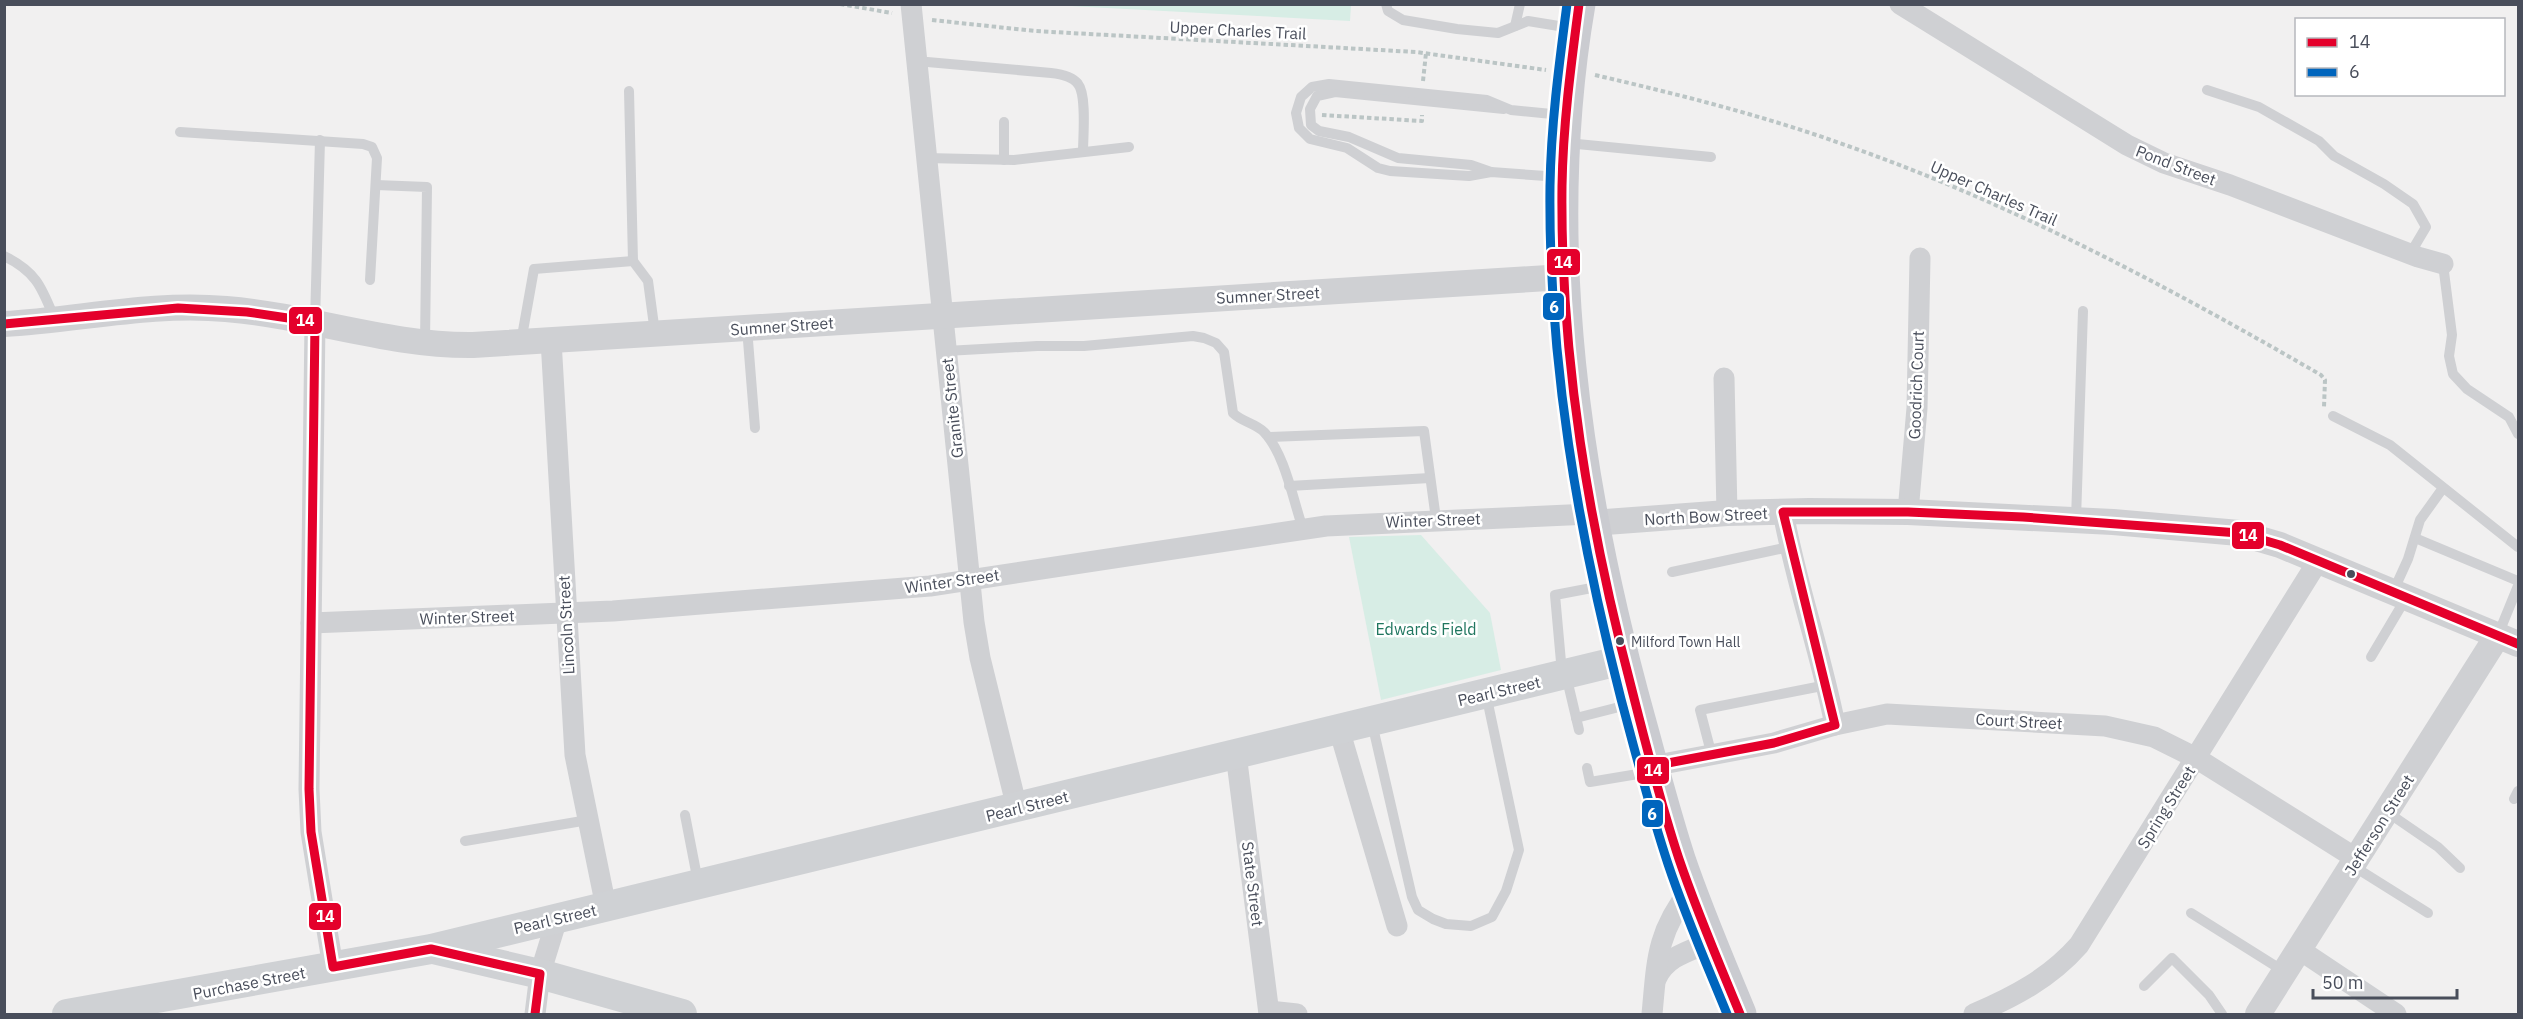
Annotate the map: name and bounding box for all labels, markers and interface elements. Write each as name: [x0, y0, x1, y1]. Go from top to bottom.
street label: Upper Charles Trail: [1169, 16, 1307, 44]
legend: [2295, 18, 2505, 96]
text: 14: [2349, 30, 2371, 53]
text: 6: [2349, 60, 2360, 83]
street label: Pond Street: [2133, 141, 2219, 189]
street label: Upper Charles Trail: [1927, 156, 2061, 230]
line badge: 14: [1546, 248, 1581, 276]
text: 14: [1553, 252, 1573, 272]
street label: Sumner Street: [1216, 282, 1320, 308]
line badge: 6: [1542, 292, 1565, 321]
text: 6: [1549, 297, 1559, 317]
line badge: 14: [288, 306, 323, 335]
text: 14: [295, 310, 315, 330]
street label: Sumner Street: [730, 312, 834, 340]
street label: Goodrich Court: [1904, 330, 1928, 440]
street label: Granite Street: [937, 357, 967, 459]
street label: North Bow Street: [1644, 503, 1768, 529]
street label: Winter Street: [1385, 508, 1481, 532]
line badge: 14: [2231, 521, 2265, 550]
text: 14: [2238, 525, 2258, 545]
street label: Winter Street: [903, 564, 1001, 598]
unlabelled marker: [2345, 568, 2357, 580]
street label: Lincoln Street: [553, 575, 579, 675]
street label: Winter Street: [419, 605, 515, 629]
park label: Edwards Field: [1375, 619, 1477, 639]
place label: Milford Town Hall: [1631, 633, 1740, 651]
marker: Milford Town Hall: [1614, 635, 1626, 647]
street label: Pearl Street: [1456, 672, 1542, 710]
street label: Court Street: [1975, 709, 2063, 733]
line badge: 14: [1636, 756, 1670, 785]
text: 14: [1643, 760, 1663, 780]
street label: Spring Street: [2133, 762, 2199, 852]
street label: Jefferson Street: [2340, 771, 2418, 879]
street label: Pearl Street: [984, 786, 1070, 826]
line badge: 6: [1641, 799, 1664, 828]
text: 6: [1647, 804, 1657, 824]
street label: State Street: [1238, 840, 1268, 928]
street label: Pearl Street: [512, 900, 598, 938]
line badge: 14: [308, 902, 342, 931]
text: 14: [315, 906, 335, 926]
street label: Purchase Street: [191, 962, 307, 1004]
scale bar: [2313, 962, 2457, 1000]
text: 50 m: [2322, 971, 2364, 994]

